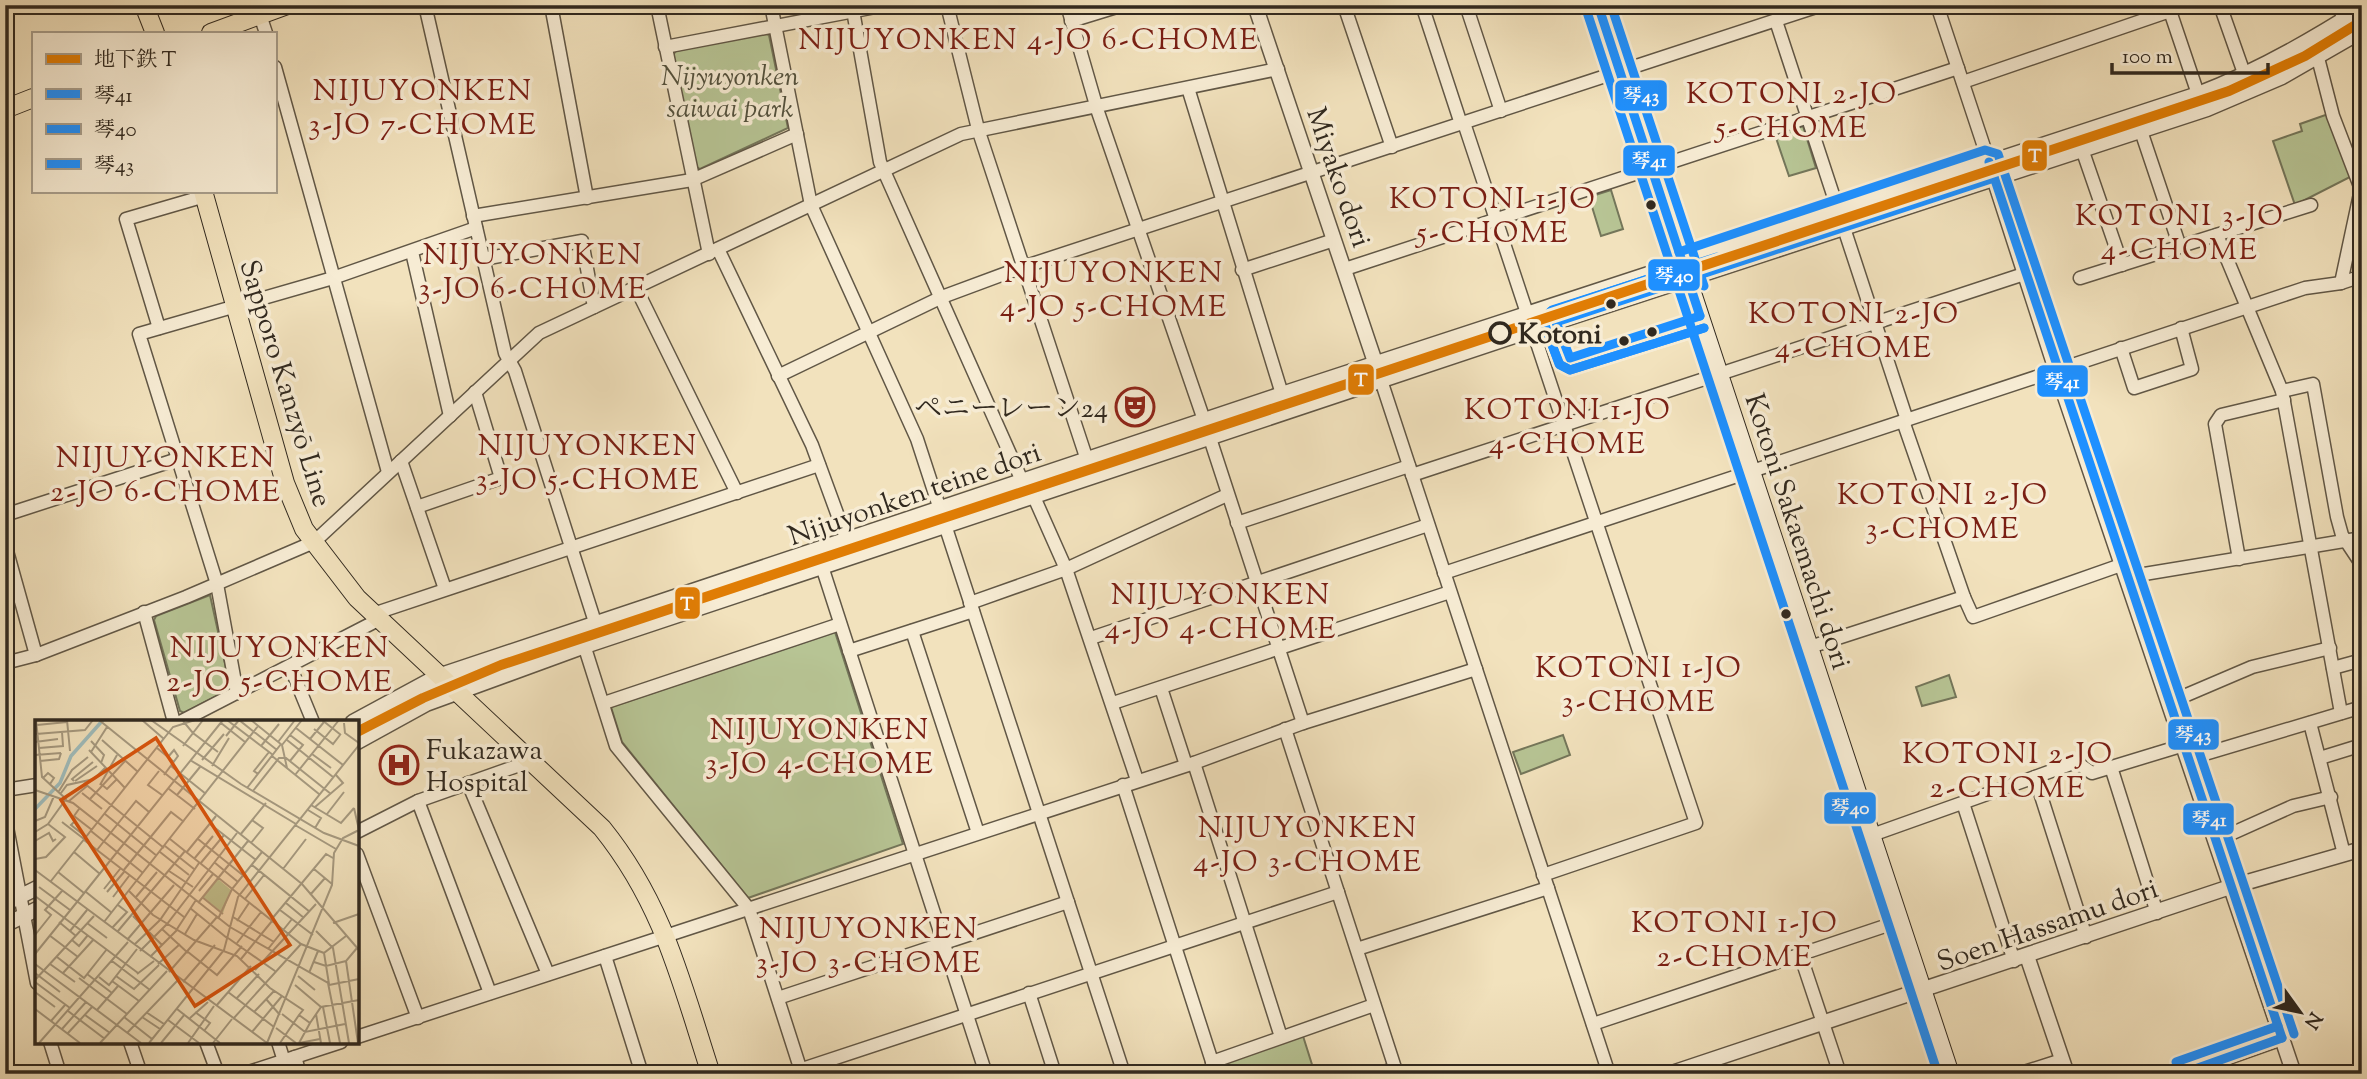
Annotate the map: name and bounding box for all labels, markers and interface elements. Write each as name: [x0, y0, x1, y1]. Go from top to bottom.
district label: NIJUYONKEN 4-JO 6-CHOME: [798, 20, 1260, 63]
legend: [32, 32, 276, 192]
scale bar: [2112, 32, 2267, 76]
text: 100 m: [2122, 43, 2173, 73]
text: 地下鉄 T: [94, 46, 176, 76]
park label: Nijyuyonken saiwai park: [661, 58, 799, 130]
district label: NIJUYONKEN 3-JO 7-CHOME: [308, 71, 538, 148]
district label: KOTONI 2-JO 5-CHOME: [1686, 74, 1898, 151]
line badge: 琴43: [1614, 79, 1668, 112]
text: 琴41: [94, 82, 133, 112]
text: 琴43: [1623, 84, 1659, 111]
street label: Miyako dori: [1295, 103, 1380, 253]
text: 琴40: [94, 116, 137, 146]
line badge: T: [2021, 139, 2048, 172]
line badge: 琴41: [1622, 144, 1676, 177]
text: T: [2028, 144, 2042, 171]
text: 琴41: [1631, 149, 1667, 176]
text: 琴43: [94, 152, 134, 182]
district label: KOTONI 1-JO 5-CHOME: [1389, 179, 1597, 256]
district label: KOTONI 3-JO 4-CHOME: [2075, 196, 2285, 273]
unlabelled marker: [1644, 198, 1658, 212]
district label: NIJUYONKEN 3-JO 6-CHOME: [418, 235, 648, 312]
district label: NIJUYONKEN 4-JO 5-CHOME: [1000, 253, 1228, 330]
street label: Sapporo Kanzyō Line: [228, 255, 341, 512]
line badge: 琴40: [1647, 258, 1701, 292]
text: 琴40: [1655, 264, 1693, 291]
district label: KOTONI 2-JO 4-CHOME: [1748, 294, 1960, 371]
unlabelled marker: [1604, 297, 1618, 311]
place label: Kotoni: [1518, 316, 1602, 356]
marker: Kotoni: [1489, 322, 1511, 344]
unlabelled marker: [1645, 325, 1659, 339]
unlabelled marker: [1617, 334, 1631, 348]
line badge: T: [1347, 363, 1375, 396]
line badge: 琴41: [2036, 364, 2089, 398]
text: T: [1354, 368, 1368, 395]
text: 琴41: [2044, 370, 2080, 397]
theatre icon: ペニーレーン24: [1114, 386, 1156, 428]
street label: Kotoni Sakaemachi dori: [1733, 389, 1860, 675]
place label: ペニーレーン24: [914, 390, 1108, 430]
district label: KOTONI 1-JO 4-CHOME: [1464, 390, 1672, 467]
district label: NIJUYONKEN 3-JO 5-CHOME: [475, 426, 701, 503]
street label: Nijuyonken teine dori: [783, 434, 1047, 558]
district label: NIJUYONKEN 2-JO 6-CHOME: [50, 438, 282, 515]
district label: KOTONI 2-JO 3-CHOME: [1837, 475, 2049, 552]
district label: NIJUYONKEN 4-JO 4-CHOME: [1105, 575, 1337, 652]
line badge: T: [674, 586, 701, 620]
text: T: [680, 592, 694, 619]
unlabelled marker: [1779, 607, 1793, 621]
district label: NIJUYONKEN 2-JO 5-CHOME: [166, 628, 394, 705]
district label: KOTONI 1-JO 3-CHOME: [1535, 648, 1743, 725]
district label: NIJUYONKEN 3-JO 4-CHOME: [705, 710, 935, 787]
line badge: 琴43: [2167, 718, 2220, 751]
inset map: [35, 720, 359, 1044]
text: 琴43: [2175, 723, 2211, 750]
place label: Fukazawa Hospital: [426, 732, 542, 804]
district label: KOTONI 2-JO 2-CHOME: [1902, 734, 2114, 811]
hospital icon: Fukazawa Hospital: [378, 744, 420, 786]
line badge: 琴40: [1823, 791, 1877, 825]
text: 琴40: [1831, 796, 1869, 823]
line badge: 琴41: [2182, 802, 2235, 836]
district label: NIJUYONKEN 4-JO 3-CHOME: [1193, 808, 1423, 885]
text: 琴41: [2191, 808, 2227, 835]
street label: Soen Hassamu dori: [1932, 870, 2164, 983]
district label: KOTONI 1-JO 2-CHOME: [1631, 903, 1839, 980]
district label: NIJUYONKEN 3-JO 3-CHOME: [756, 909, 982, 986]
north arrow: [2266, 978, 2336, 1048]
text: N: [2297, 1006, 2328, 1034]

